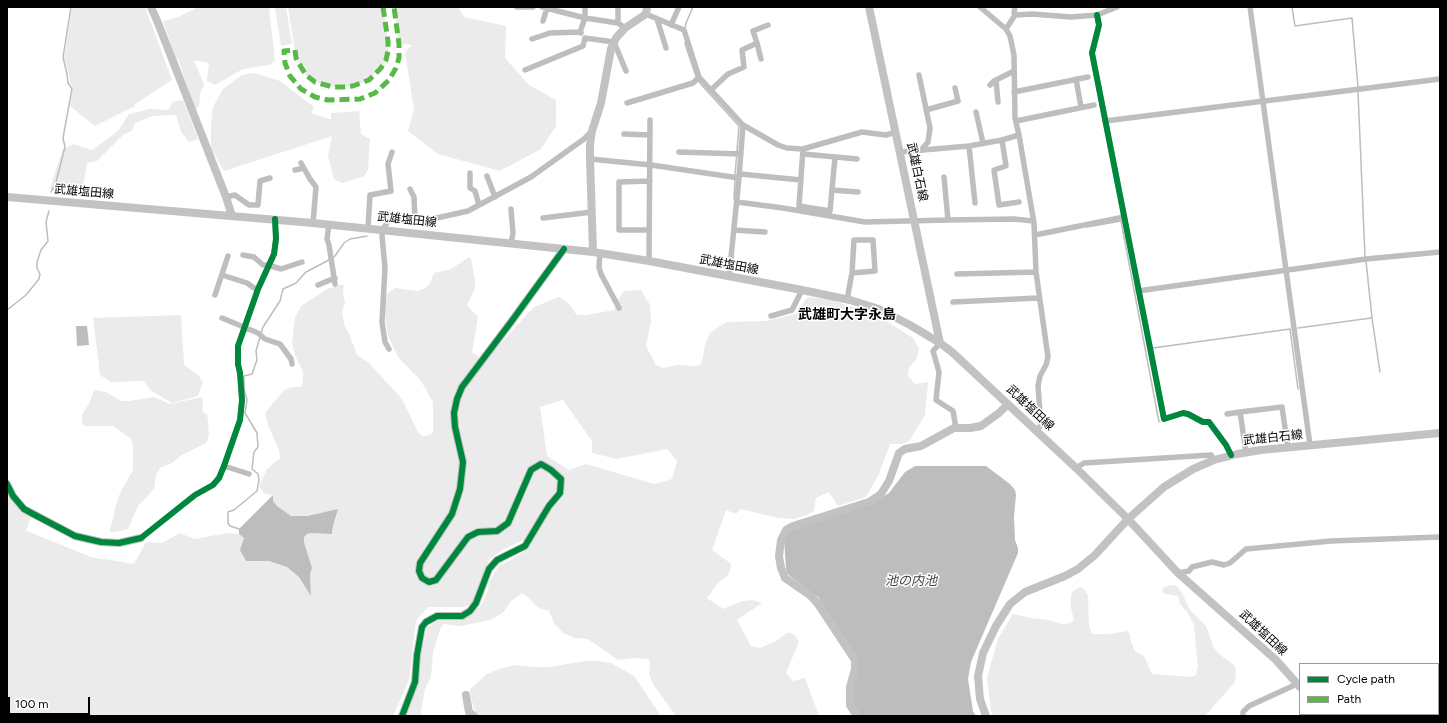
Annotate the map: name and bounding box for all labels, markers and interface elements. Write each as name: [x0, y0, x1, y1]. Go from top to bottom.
street label: 武雄白石線: [904, 141, 930, 203]
street label: 武雄塩田線: [53, 182, 115, 202]
street label: 武雄塩田線: [376, 210, 438, 230]
street label: 武雄塩田線: [698, 252, 760, 278]
district label: 武雄町大字永島: [798, 307, 896, 323]
street label: 武雄塩田線: [1003, 382, 1057, 434]
street label: 武雄白石線: [1242, 428, 1304, 448]
water label: 池の内池: [885, 573, 937, 589]
street label: 武雄塩田線: [1236, 607, 1290, 659]
legend: [1299, 663, 1439, 715]
text: Cycle path: [1337, 672, 1395, 686]
scale bar: [10, 689, 92, 715]
text: Path: [1337, 692, 1361, 706]
text: 100 m: [15, 697, 49, 711]

